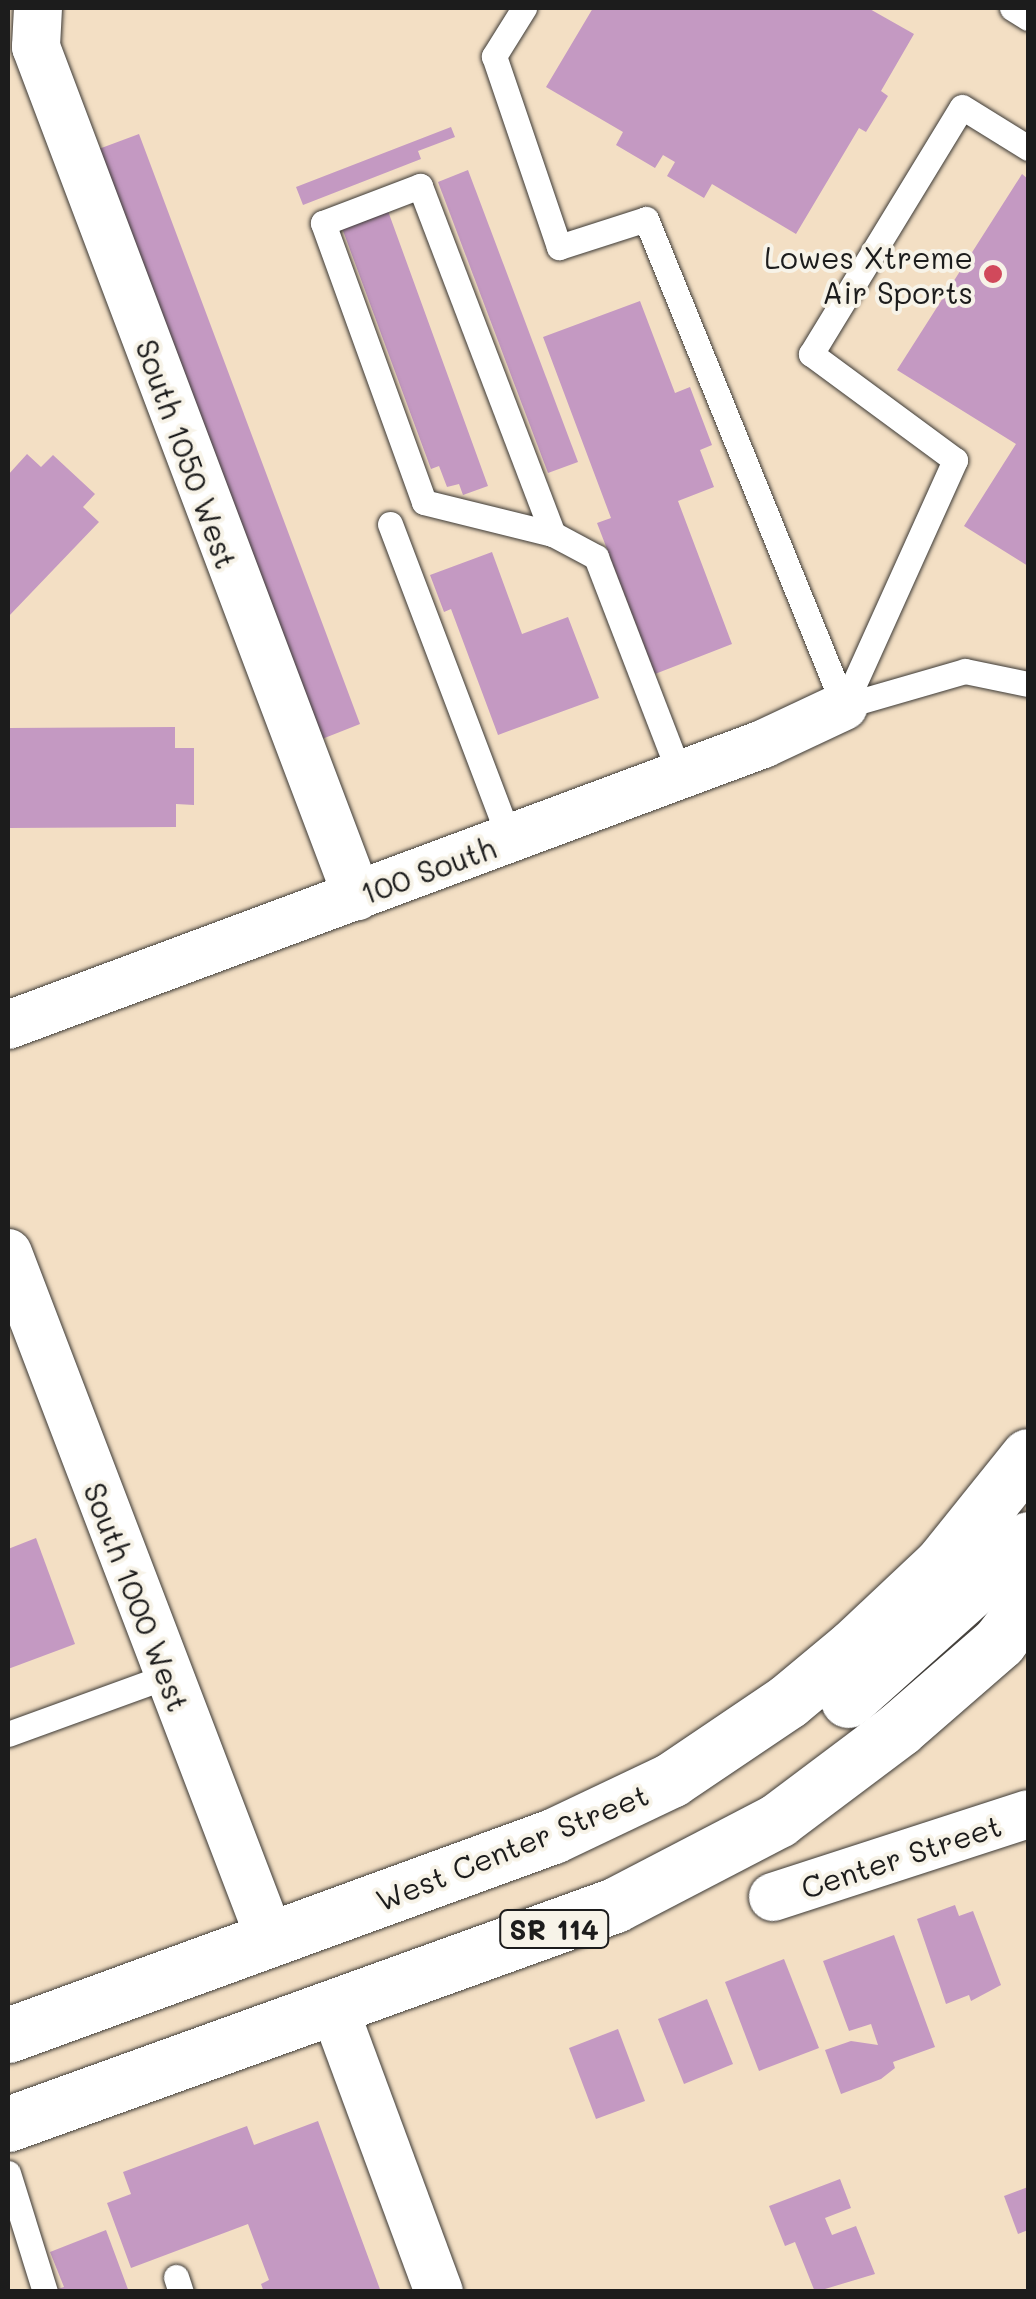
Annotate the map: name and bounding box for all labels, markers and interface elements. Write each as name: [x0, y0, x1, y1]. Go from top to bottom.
place label: Lowes Xtreme Air Sports: [764, 239, 973, 310]
marker: Lowes Xtreme Air Sports: [982, 263, 1004, 285]
street label: South 1050 West: [129, 335, 245, 573]
street label: 100 South: [355, 829, 501, 911]
street label: South 1000 West: [77, 1478, 197, 1716]
street label: West Center Street: [370, 1776, 654, 1918]
street label: Center Street: [796, 1807, 1006, 1905]
road number: SR 114: [499, 1906, 609, 1952]

